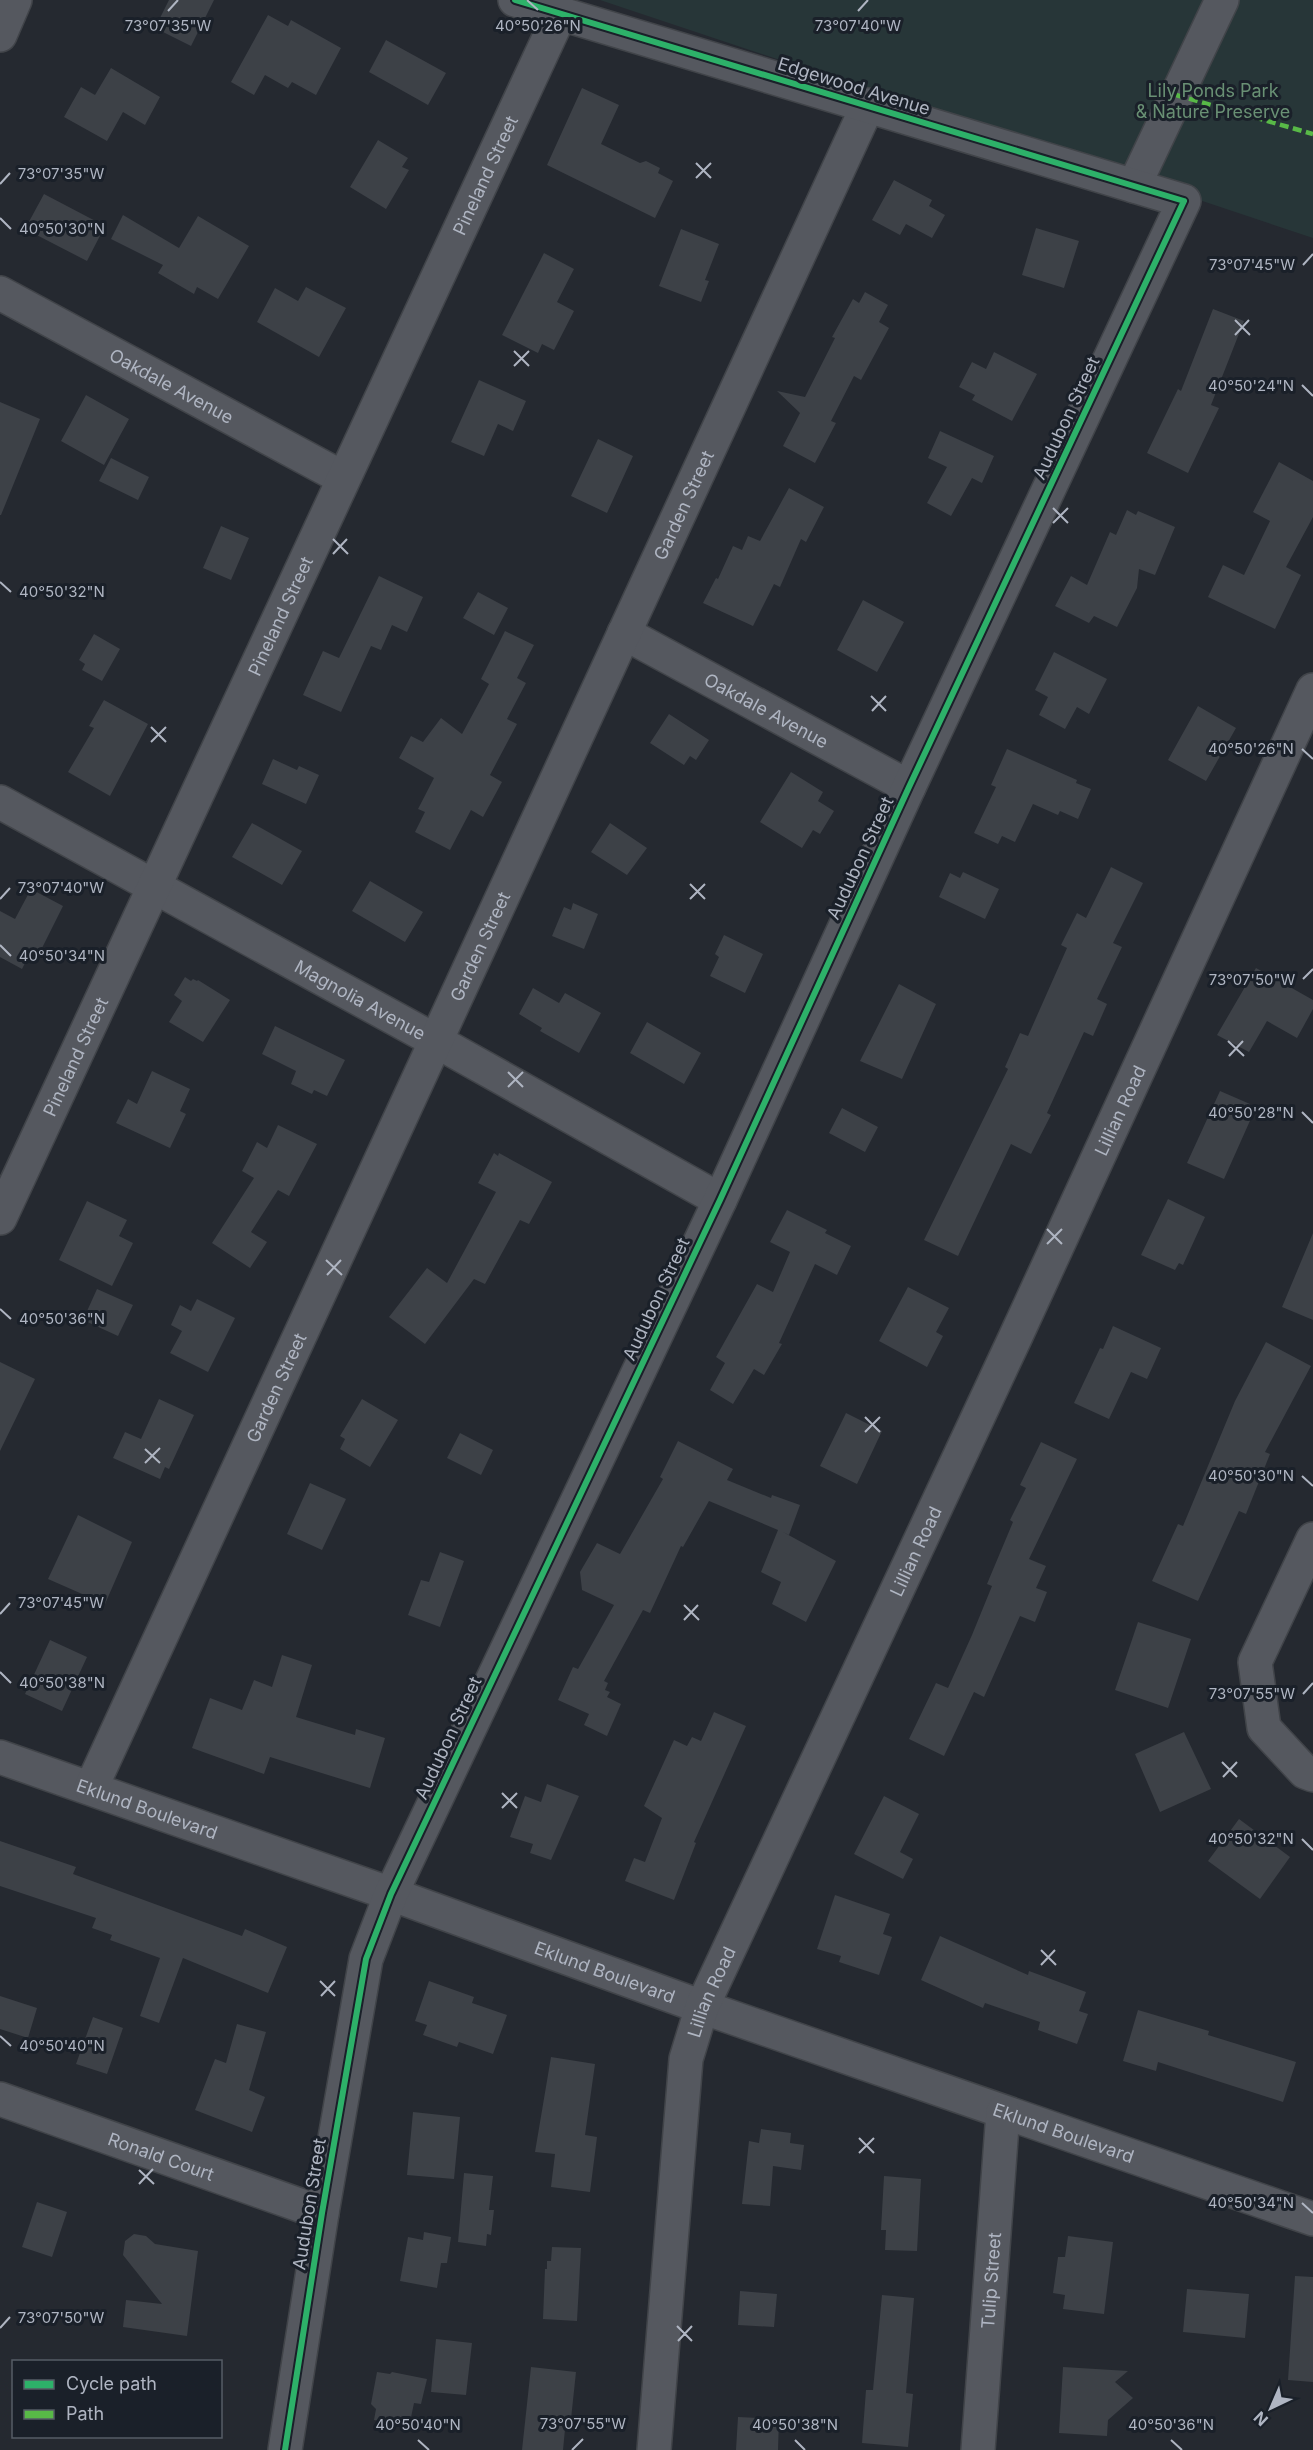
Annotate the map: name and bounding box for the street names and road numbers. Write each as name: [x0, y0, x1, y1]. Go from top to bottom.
street label: Edgewood Avenue: [775, 53, 933, 119]
street label: Pineland Street: [448, 112, 522, 238]
street label: Oakdale Avenue: [106, 344, 237, 427]
street label: Audubon Street: [1028, 353, 1104, 483]
street label: Garden Street: [649, 447, 718, 563]
street label: Pineland Street: [243, 553, 317, 679]
street label: Oakdale Avenue: [701, 668, 832, 752]
street label: Audubon Street: [822, 793, 898, 923]
street label: Garden Street: [445, 888, 514, 1004]
street label: Magnolia Avenue: [291, 955, 429, 1044]
street label: Pineland Street: [38, 994, 112, 1120]
street label: Lillian Road: [1090, 1062, 1150, 1159]
street label: Audubon Street: [618, 1234, 694, 1364]
street label: Garden Street: [242, 1330, 310, 1446]
street label: Lillian Road: [885, 1503, 945, 1599]
street label: Audubon Street: [410, 1673, 486, 1803]
street label: Eklund Boulevard: [74, 1774, 220, 1843]
street label: Eklund Boulevard: [532, 1937, 678, 2007]
street label: Lillian Road: [683, 1943, 739, 2040]
street label: Eklund Boulevard: [990, 2098, 1137, 2167]
street label: Ronald Court: [105, 2128, 217, 2185]
street label: Audubon Street: [288, 2137, 330, 2271]
street label: Tulip Street: [977, 2231, 1005, 2329]

